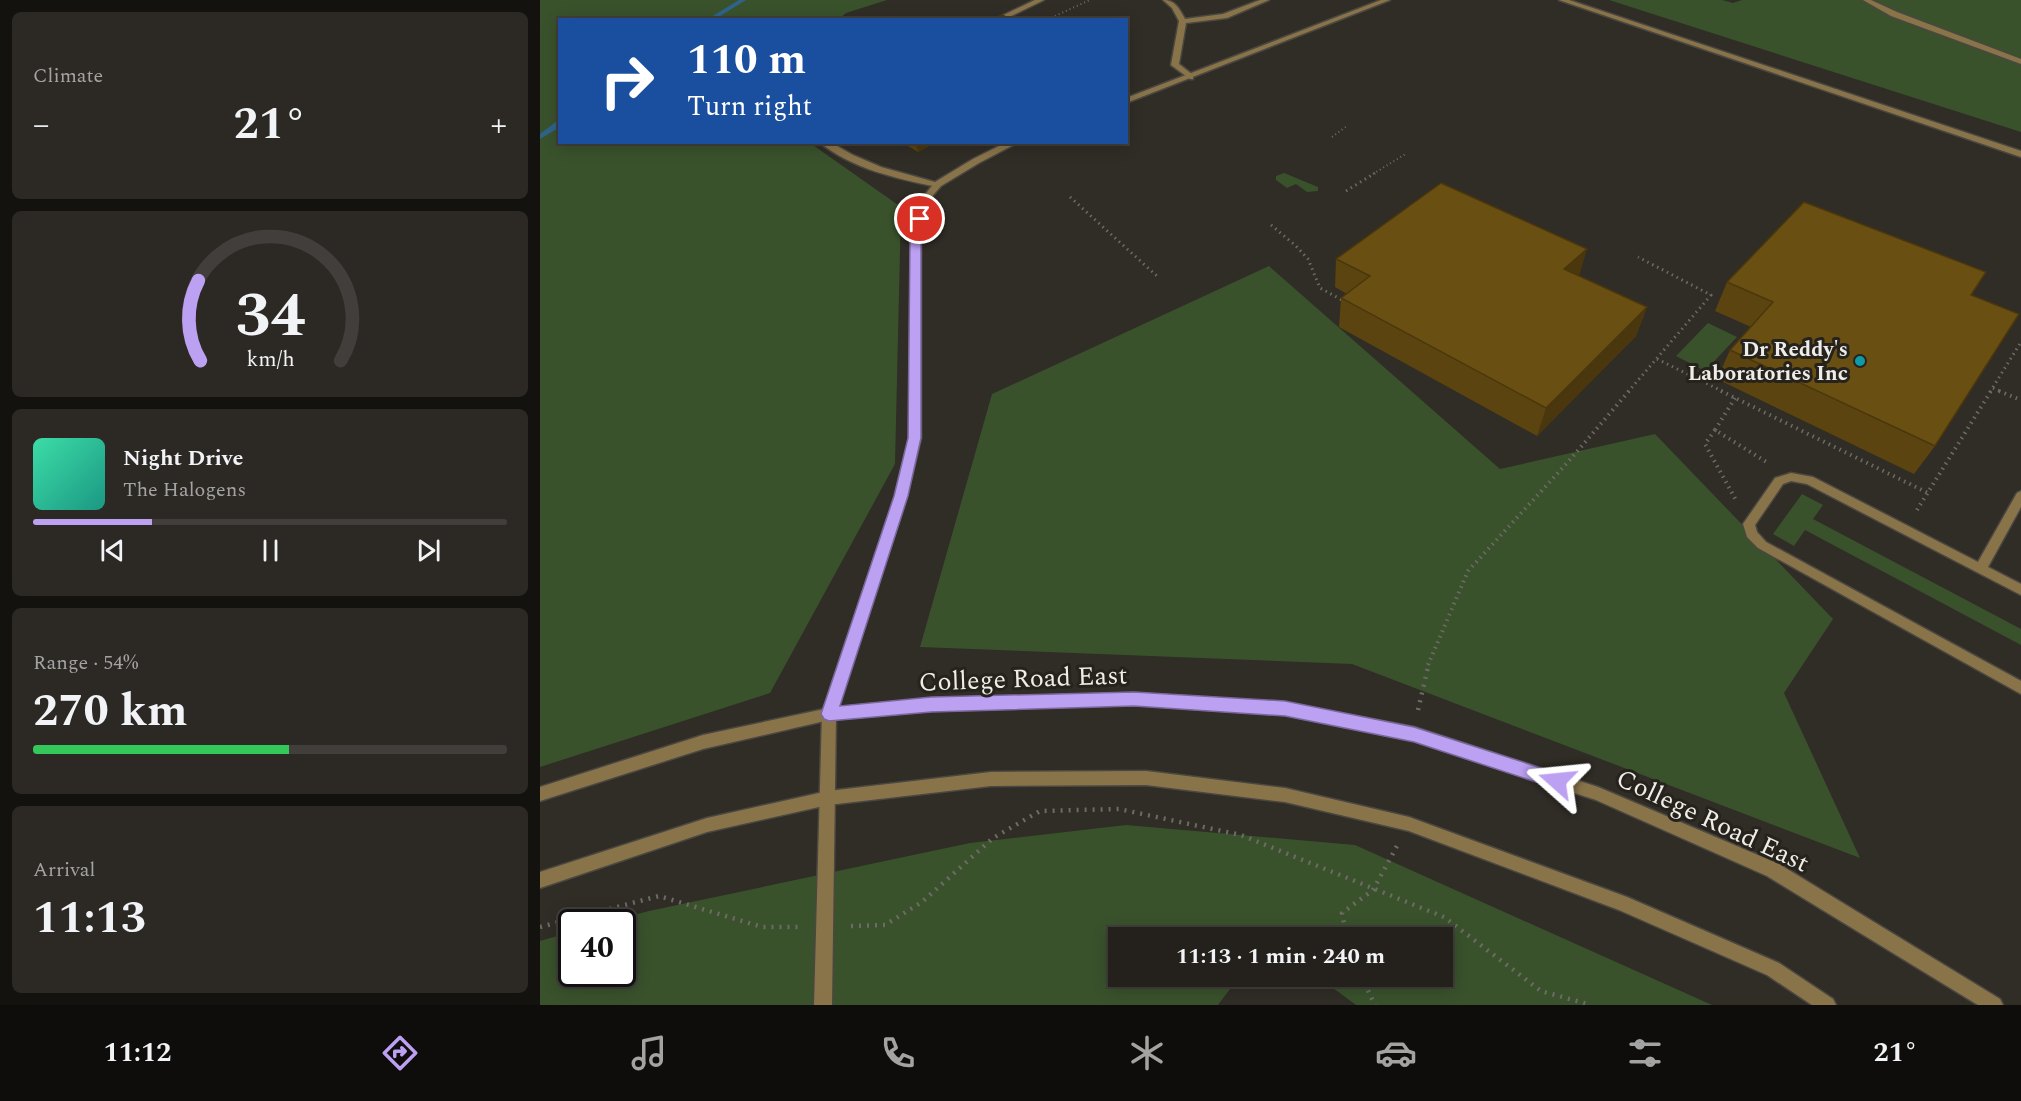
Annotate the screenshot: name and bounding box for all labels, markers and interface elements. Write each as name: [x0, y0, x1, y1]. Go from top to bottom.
text: 110 m: [687, 29, 806, 92]
icon: right: [588, 42, 666, 120]
text: Climate: [33, 61, 103, 91]
text: Turn right: [687, 86, 812, 128]
text: 21°: [234, 90, 307, 159]
text: −: [33, 100, 50, 150]
text: +: [491, 100, 507, 150]
pin: [894, 193, 945, 244]
icon: arrive: [903, 202, 936, 235]
text: 34: [235, 269, 305, 364]
place label: Dr Reddy's Laboratories Inc: [1688, 334, 1848, 390]
text: km/h: [246, 343, 294, 376]
marker: Dr Reddy's Laboratories Inc: [1853, 354, 1867, 368]
text: Night Drive: [123, 442, 243, 475]
text: The Halogens: [123, 475, 246, 505]
icon: previous: [96, 534, 129, 567]
icon: pause: [254, 534, 287, 567]
icon: next: [412, 534, 445, 567]
text: Range · 54%: [33, 648, 138, 678]
street label: College Road East: [918, 655, 1128, 703]
text: 270 km: [33, 677, 188, 746]
position arrow: [1525, 749, 1589, 813]
street label: College Road East: [1610, 759, 1816, 883]
text: Arrival: [33, 855, 95, 885]
text: 11:13: [33, 884, 146, 953]
speed limit sign: 40: [558, 909, 636, 987]
text: 11:13 · 1 min · 240 m: [1176, 940, 1385, 973]
text: 11:12: [104, 1032, 171, 1074]
icon: directions: [379, 1032, 421, 1074]
icon: music: [628, 1032, 670, 1074]
icon: phone: [877, 1032, 919, 1074]
icon: climate: [1126, 1032, 1168, 1074]
icon: car: [1375, 1032, 1417, 1074]
icon: filters: [1624, 1032, 1666, 1074]
text: 21°: [1874, 1032, 1917, 1074]

